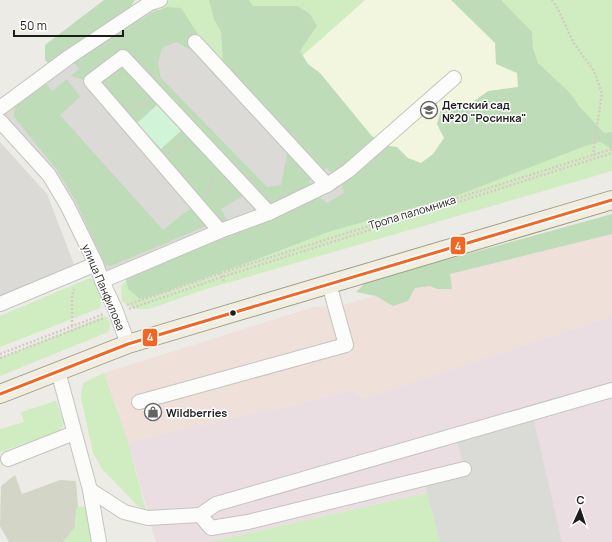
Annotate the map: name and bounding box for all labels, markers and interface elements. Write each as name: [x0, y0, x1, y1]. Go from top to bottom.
scale bar: [14, 12, 123, 38]
text: 50 m: [20, 17, 47, 34]
place label: Детский сад №20 "Росинка": [442, 97, 526, 125]
school or university icon: Детский сад №20 "Росинка": [419, 100, 439, 120]
street label: Тропа паломника: [366, 192, 458, 232]
line badge: 4: [450, 236, 466, 255]
text: 4: [455, 238, 462, 253]
street label: улица Панфилова: [79, 241, 129, 333]
unlabelled marker: [228, 308, 238, 318]
line badge: 4: [142, 328, 158, 347]
text: 4: [147, 329, 154, 344]
shop icon: Wildberries: [143, 402, 163, 422]
place label: Wildberries: [166, 405, 227, 420]
north arrow: [560, 490, 600, 530]
text: С: [576, 492, 585, 507]

